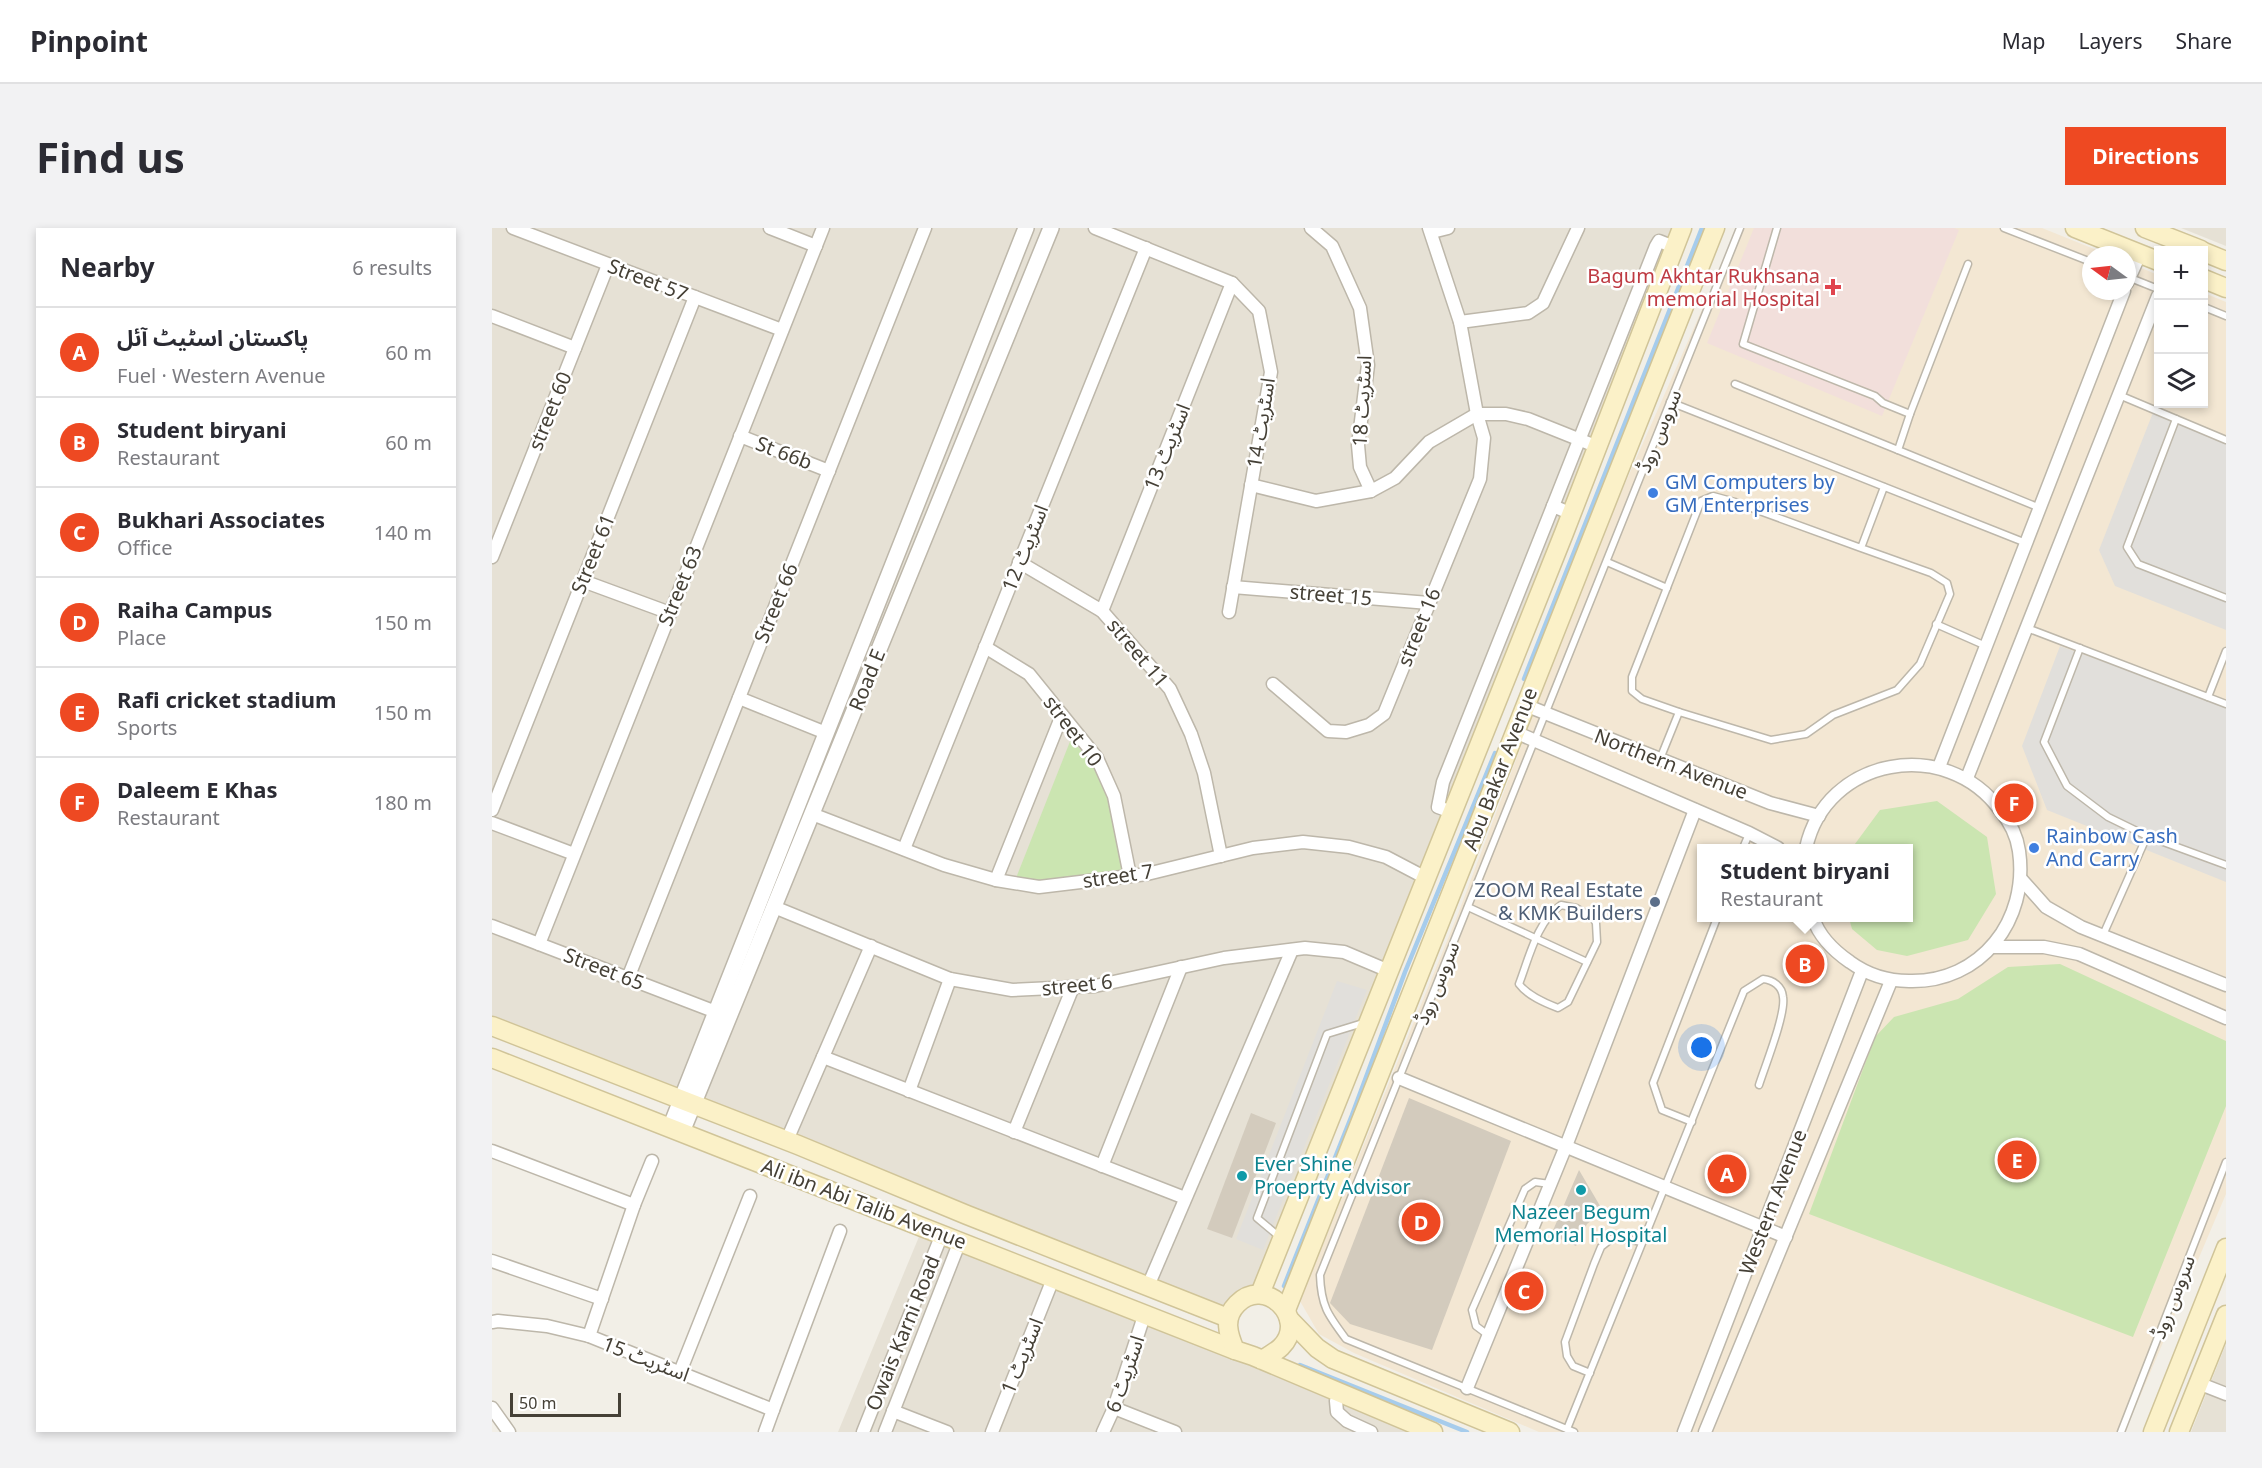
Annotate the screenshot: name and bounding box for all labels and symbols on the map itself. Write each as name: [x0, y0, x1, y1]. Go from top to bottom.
north arrow: [2082, 246, 2136, 300]
street label: Street 57: [604, 252, 692, 307]
place label: Bagum Akhtar Rukhsana memorial Hospital: [1587, 262, 1820, 312]
marker: Bagum Akhtar Rukhsana memorial Hospital: [1824, 278, 1842, 296]
street label: اسٹریٹ 18: [1346, 355, 1377, 447]
street label: street 60: [522, 367, 578, 454]
street label: اسٹریٹ 14: [1240, 376, 1281, 470]
street label: سروس روڈ: [1630, 385, 1687, 477]
street label: اسٹریٹ 13: [1137, 399, 1196, 494]
street label: St 66b: [752, 429, 816, 476]
place label: GM Computers by GM Enterprises: [1665, 468, 1835, 518]
marker: GM Computers by GM Enterprises: [1646, 486, 1660, 500]
street label: اسٹریٹ 12: [995, 500, 1054, 595]
street label: Street 61: [564, 510, 621, 598]
street label: Street 63: [651, 542, 708, 630]
street label: Street 66: [747, 559, 804, 647]
street label: street 15: [1289, 577, 1373, 612]
street label: street 16: [1391, 583, 1447, 670]
street label: street 11: [1102, 612, 1175, 693]
street label: Road E: [842, 645, 891, 715]
street label: Abu Bakar Avenue: [1456, 683, 1543, 854]
street label: street 10: [1038, 690, 1109, 772]
street label: Northern Avenue: [1591, 722, 1752, 805]
pin: F: [1994, 780, 2033, 826]
place label: Rainbow Cash And Carry: [2046, 822, 2178, 872]
marker: Rainbow Cash And Carry: [2027, 841, 2041, 855]
street label: street 7: [1081, 857, 1155, 894]
place label: ZOOM Real Estate & KMK Builders: [1474, 876, 1643, 926]
marker: ZOOM Real Estate & KMK Builders: [1648, 895, 1662, 909]
street label: سروس روڈ: [1408, 937, 1465, 1029]
street label: Street 65: [560, 941, 648, 996]
pin: B: [1786, 942, 1824, 986]
street label: street 6: [1040, 967, 1114, 1002]
your location: [1687, 1033, 1716, 1062]
street label: Western Avenue: [1732, 1125, 1813, 1278]
pin: E: [1998, 1138, 2036, 1182]
place label: Ever Shine Proeprty Advisor: [1254, 1150, 1411, 1200]
street label: Ali ibn Abi Talib Avenue: [758, 1152, 971, 1255]
pin: A: [1708, 1152, 1746, 1196]
marker: Ever Shine Proeprty Advisor: [1235, 1169, 1249, 1183]
marker: Nazeer Begum Memorial Hospital: [1574, 1183, 1588, 1197]
place label: Nazeer Begum Memorial Hospital: [1495, 1198, 1667, 1248]
pin: D: [1402, 1200, 1440, 1244]
street label: Owais Karni Road: [859, 1251, 946, 1414]
street label: سروس روڈ: [2144, 1251, 2201, 1343]
pin: C: [1504, 1268, 1544, 1314]
street label: اسٹریٹ 1: [994, 1314, 1049, 1398]
street label: اسٹریٹ 15: [599, 1330, 694, 1387]
street label: اسٹریٹ 6: [1099, 1332, 1150, 1416]
scale bar: [510, 1390, 621, 1418]

